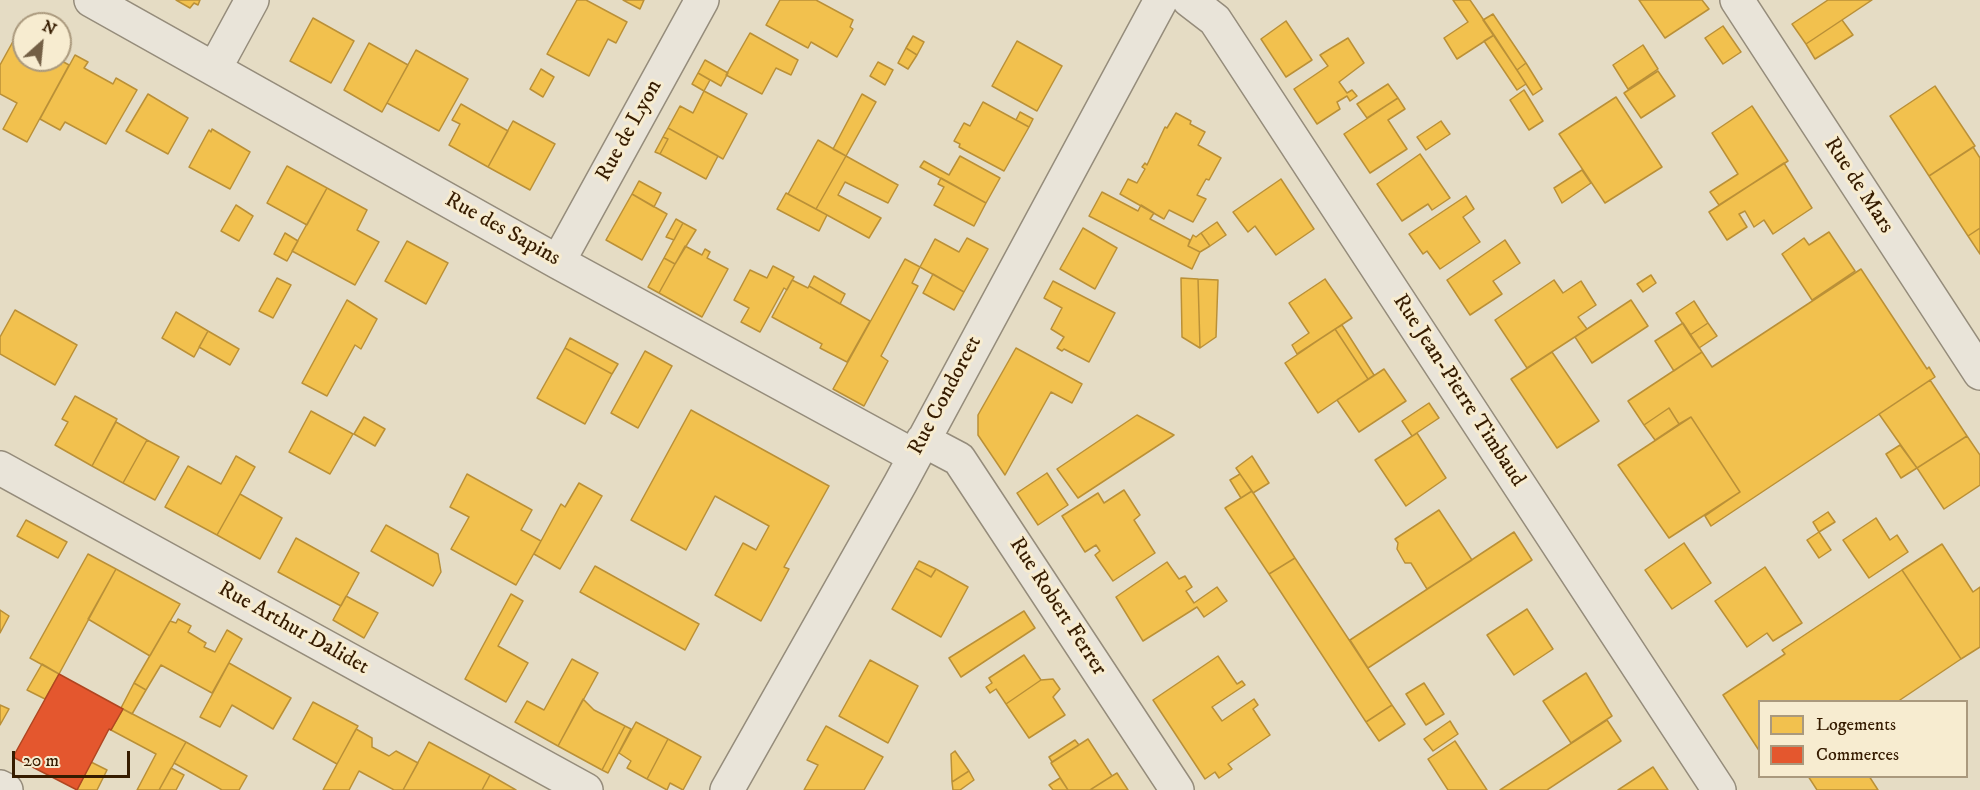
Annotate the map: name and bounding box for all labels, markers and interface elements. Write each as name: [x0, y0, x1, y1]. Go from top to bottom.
north arrow: [12, 12, 72, 72]
text: N: [39, 16, 60, 40]
street label: Rue de Lyon: [591, 76, 669, 186]
street label: Rue de Mars: [1817, 133, 1899, 239]
street label: Rue des Sapins: [440, 188, 564, 272]
street label: Rue Jean-Pierre Timbaud: [1386, 290, 1530, 492]
street label: Rue Condorcet: [904, 332, 988, 460]
street label: Rue Robert Ferrer: [1003, 533, 1111, 681]
street label: Rue Arthur Dalidet: [213, 577, 373, 681]
legend: [1758, 700, 1968, 778]
text: Logements: [1816, 714, 1896, 736]
scale bar: [15, 739, 134, 777]
text: Commerces: [1816, 744, 1899, 766]
text: 20 m: [23, 750, 59, 772]

